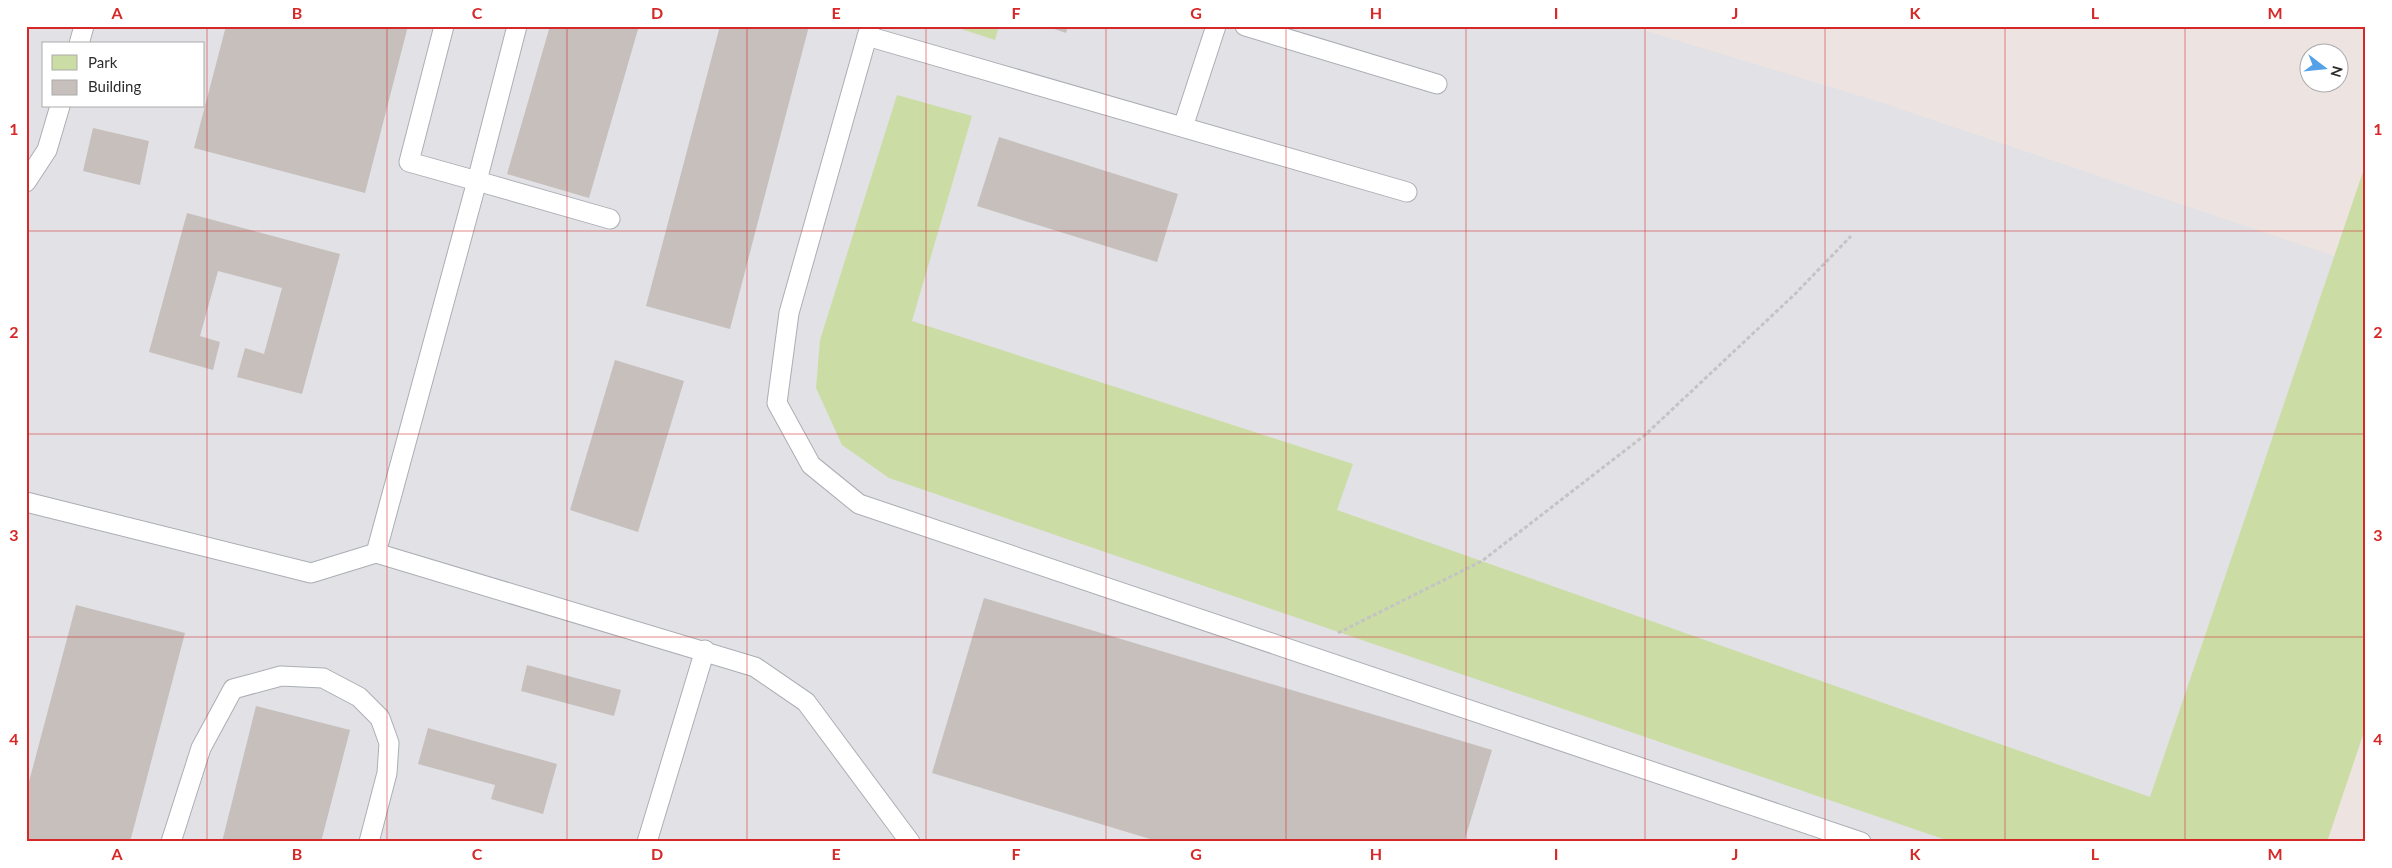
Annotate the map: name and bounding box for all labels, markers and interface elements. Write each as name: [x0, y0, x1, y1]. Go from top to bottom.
text: A: [110, 3, 123, 22]
text: B: [292, 3, 302, 22]
text: C: [472, 3, 483, 22]
text: D: [651, 3, 663, 22]
text: E: [831, 3, 841, 22]
text: F: [1011, 3, 1021, 22]
text: G: [1190, 3, 1202, 22]
text: H: [1370, 3, 1382, 22]
text: I: [1554, 3, 1558, 22]
text: J: [1732, 3, 1738, 22]
text: K: [1910, 3, 1922, 22]
text: L: [2091, 3, 2100, 22]
text: M: [2267, 3, 2283, 22]
legend: [42, 42, 205, 108]
north arrow: [2300, 42, 2350, 92]
text: Park: [88, 53, 118, 71]
text: N: [2327, 64, 2347, 79]
text: Building: [88, 77, 141, 95]
text: 1: [9, 119, 19, 138]
text: 1: [2373, 119, 2383, 138]
text: 2: [9, 322, 19, 341]
text: 2: [2373, 322, 2383, 341]
text: 3: [9, 525, 19, 544]
text: 3: [2373, 525, 2383, 544]
text: 4: [9, 729, 19, 748]
text: 4: [2373, 729, 2383, 748]
text: A: [110, 844, 123, 863]
text: B: [292, 844, 302, 863]
text: C: [472, 844, 483, 863]
text: D: [651, 844, 663, 863]
text: E: [831, 844, 841, 863]
text: F: [1011, 844, 1021, 863]
text: G: [1190, 844, 1202, 863]
text: H: [1370, 844, 1382, 863]
text: I: [1554, 844, 1558, 863]
text: J: [1732, 844, 1738, 863]
text: K: [1910, 844, 1922, 863]
text: L: [2091, 844, 2100, 863]
text: M: [2267, 844, 2283, 863]

